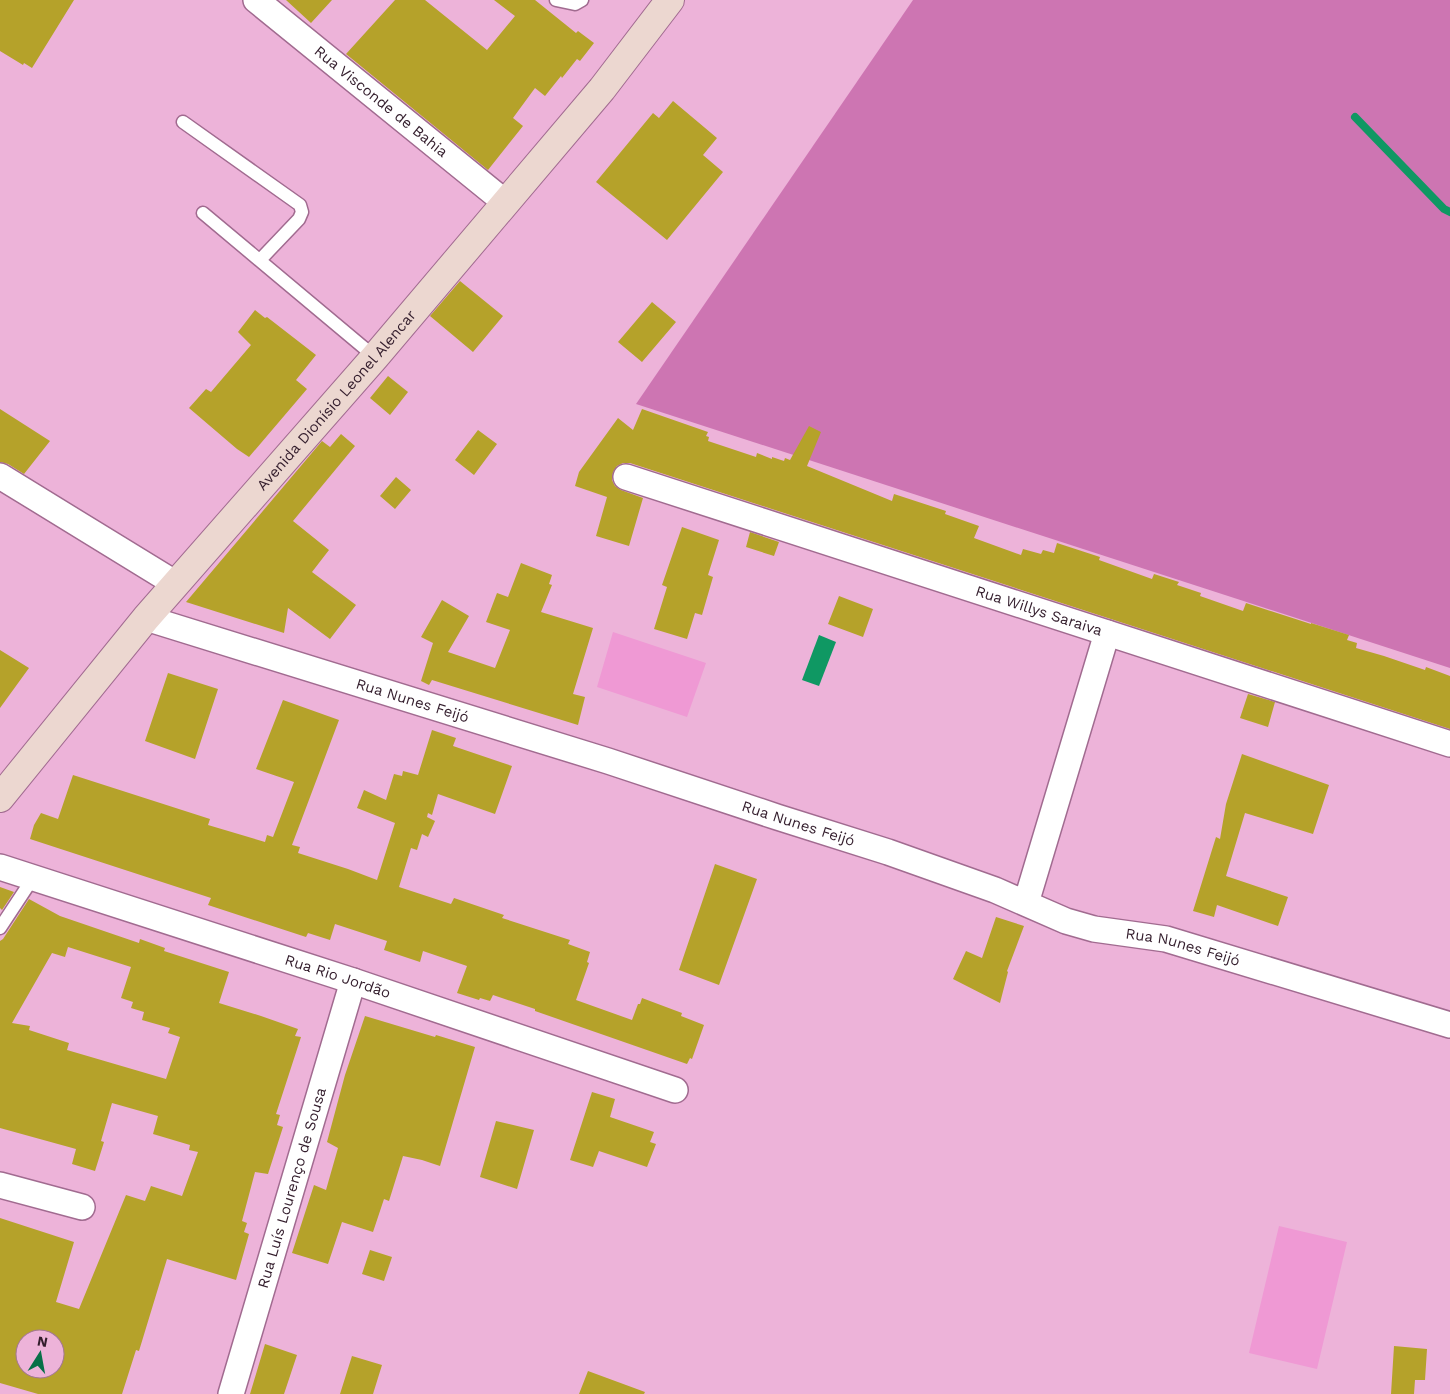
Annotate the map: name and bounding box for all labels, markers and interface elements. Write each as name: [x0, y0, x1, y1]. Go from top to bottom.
street label: Rua Visconde de Bahia: [311, 42, 452, 161]
street label: Avenida Dionísio Leonel Alencar: [253, 306, 420, 494]
street label: Rua Willys Saraiva: [973, 582, 1105, 640]
street label: Rua Nunes Feijó: [354, 675, 471, 726]
street label: Rua Nunes Feijó: [740, 797, 857, 850]
street label: Rua Nunes Feijó: [1125, 924, 1242, 970]
street label: Rua Rio Jordão: [283, 951, 393, 1002]
street label: Rua Luís Lourenço de Sousa: [254, 1085, 330, 1290]
north arrow: [15, 1329, 65, 1379]
text: N: [36, 1332, 49, 1350]

